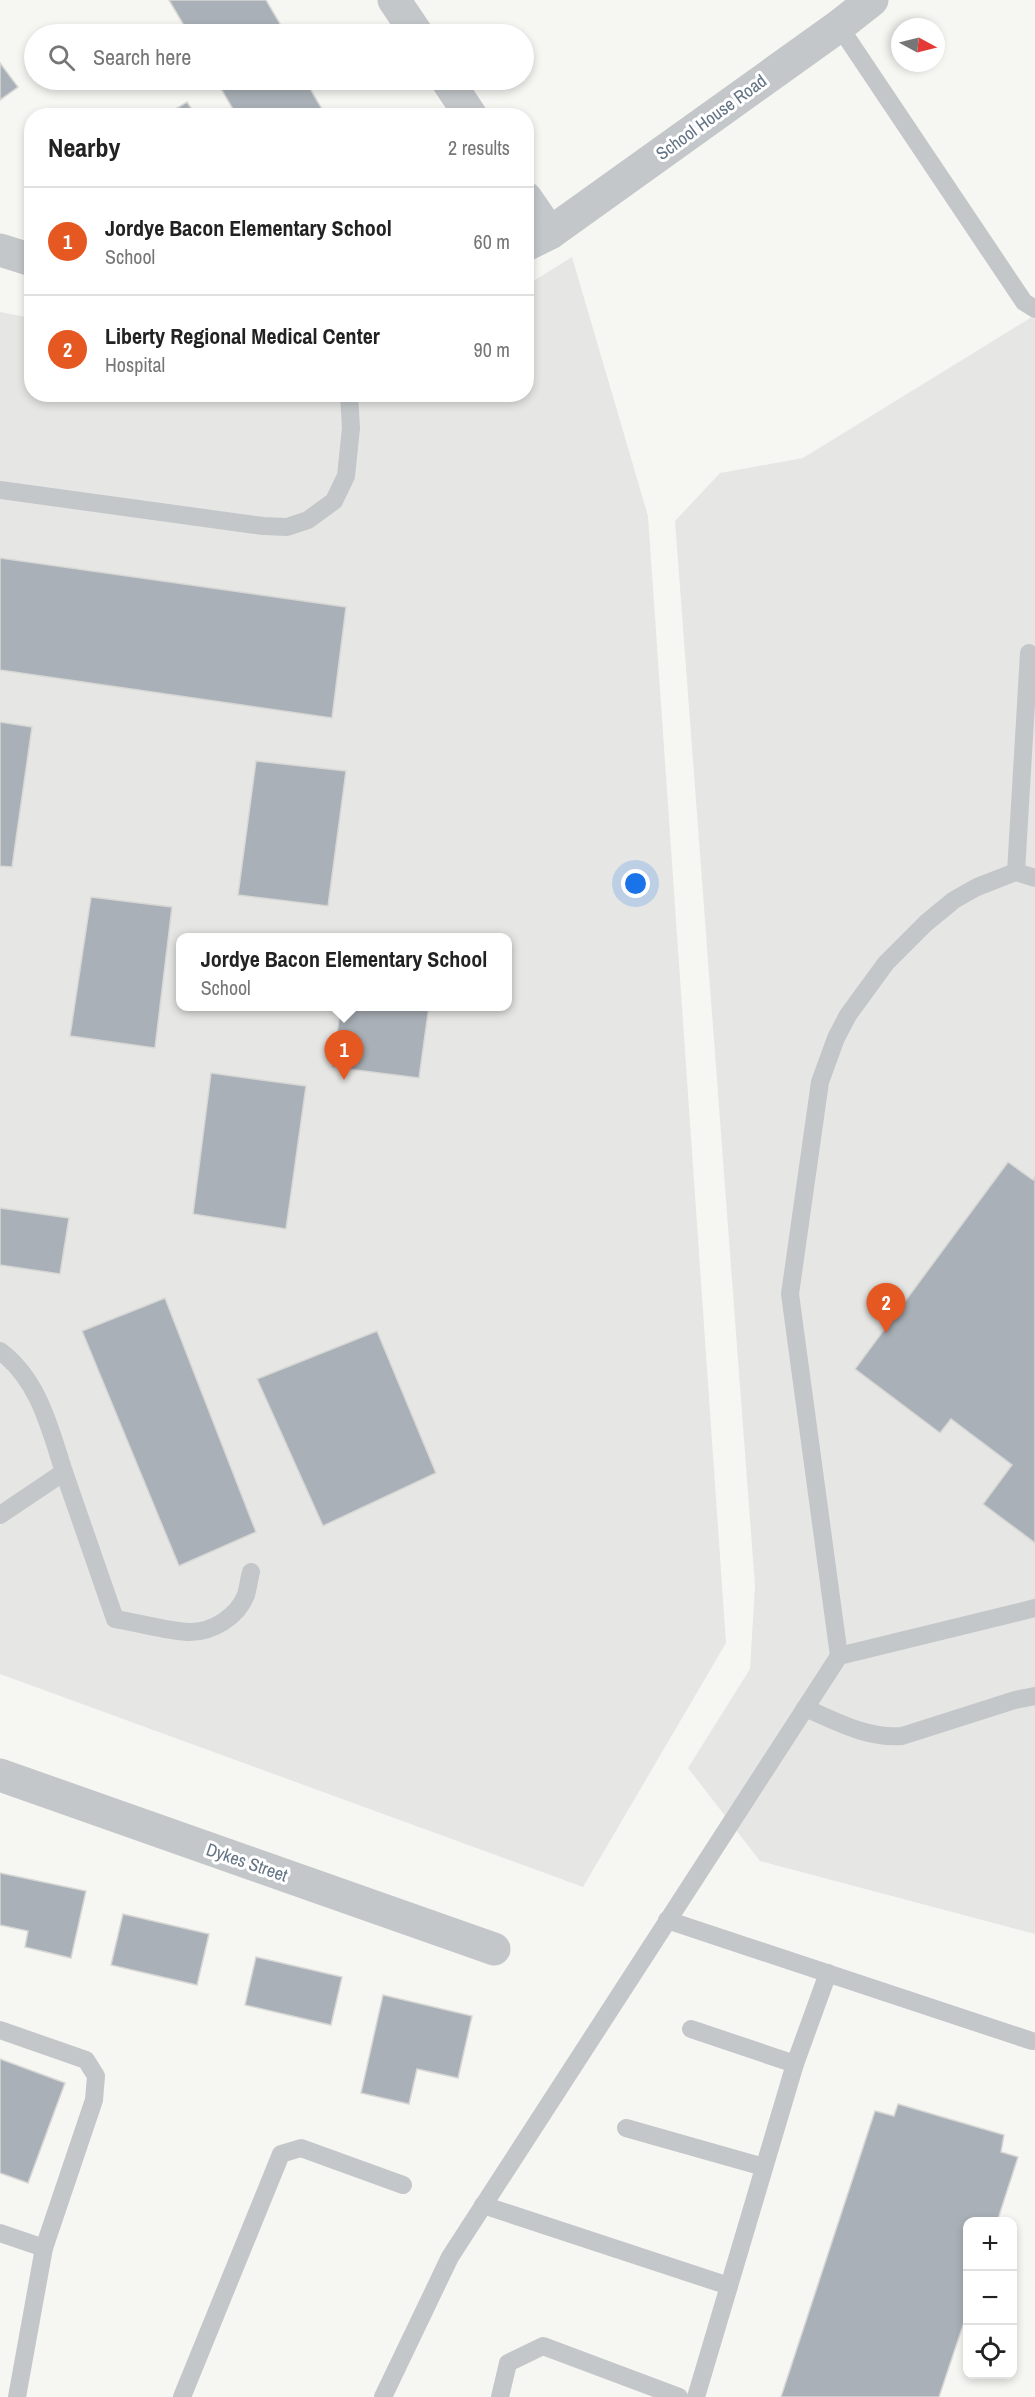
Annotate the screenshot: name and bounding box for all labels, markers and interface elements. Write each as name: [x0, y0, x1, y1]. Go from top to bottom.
north arrow: [891, 18, 945, 72]
search box: [24, 24, 534, 90]
icon: search: [45, 41, 78, 74]
text: Search here: [93, 42, 191, 72]
street label: School House Road: [651, 68, 771, 166]
text: Nearby: [48, 130, 120, 165]
text: 2 results: [448, 134, 510, 161]
text: Jordye Bacon Elementary School: [105, 213, 392, 243]
text: 1: [63, 228, 72, 255]
text: 60 m: [474, 228, 510, 255]
text: School: [105, 243, 155, 270]
text: Liberty Regional Medical Center: [105, 321, 380, 351]
text: 2: [63, 336, 72, 363]
text: 90 m: [474, 336, 510, 363]
text: Hospital: [105, 351, 165, 378]
your location: [621, 869, 650, 898]
popup: [176, 933, 512, 1011]
text: Jordye Bacon Elementary School: [201, 944, 487, 974]
text: School: [201, 974, 251, 1001]
pin: 1: [324, 1030, 364, 1080]
pin: 2: [866, 1284, 906, 1333]
street label: Dykes Street: [203, 1836, 291, 1888]
map controls: [963, 2217, 1017, 2379]
button: +: [963, 2217, 1017, 2271]
button: −: [963, 2271, 1017, 2325]
button: locate: [963, 2325, 1017, 2379]

